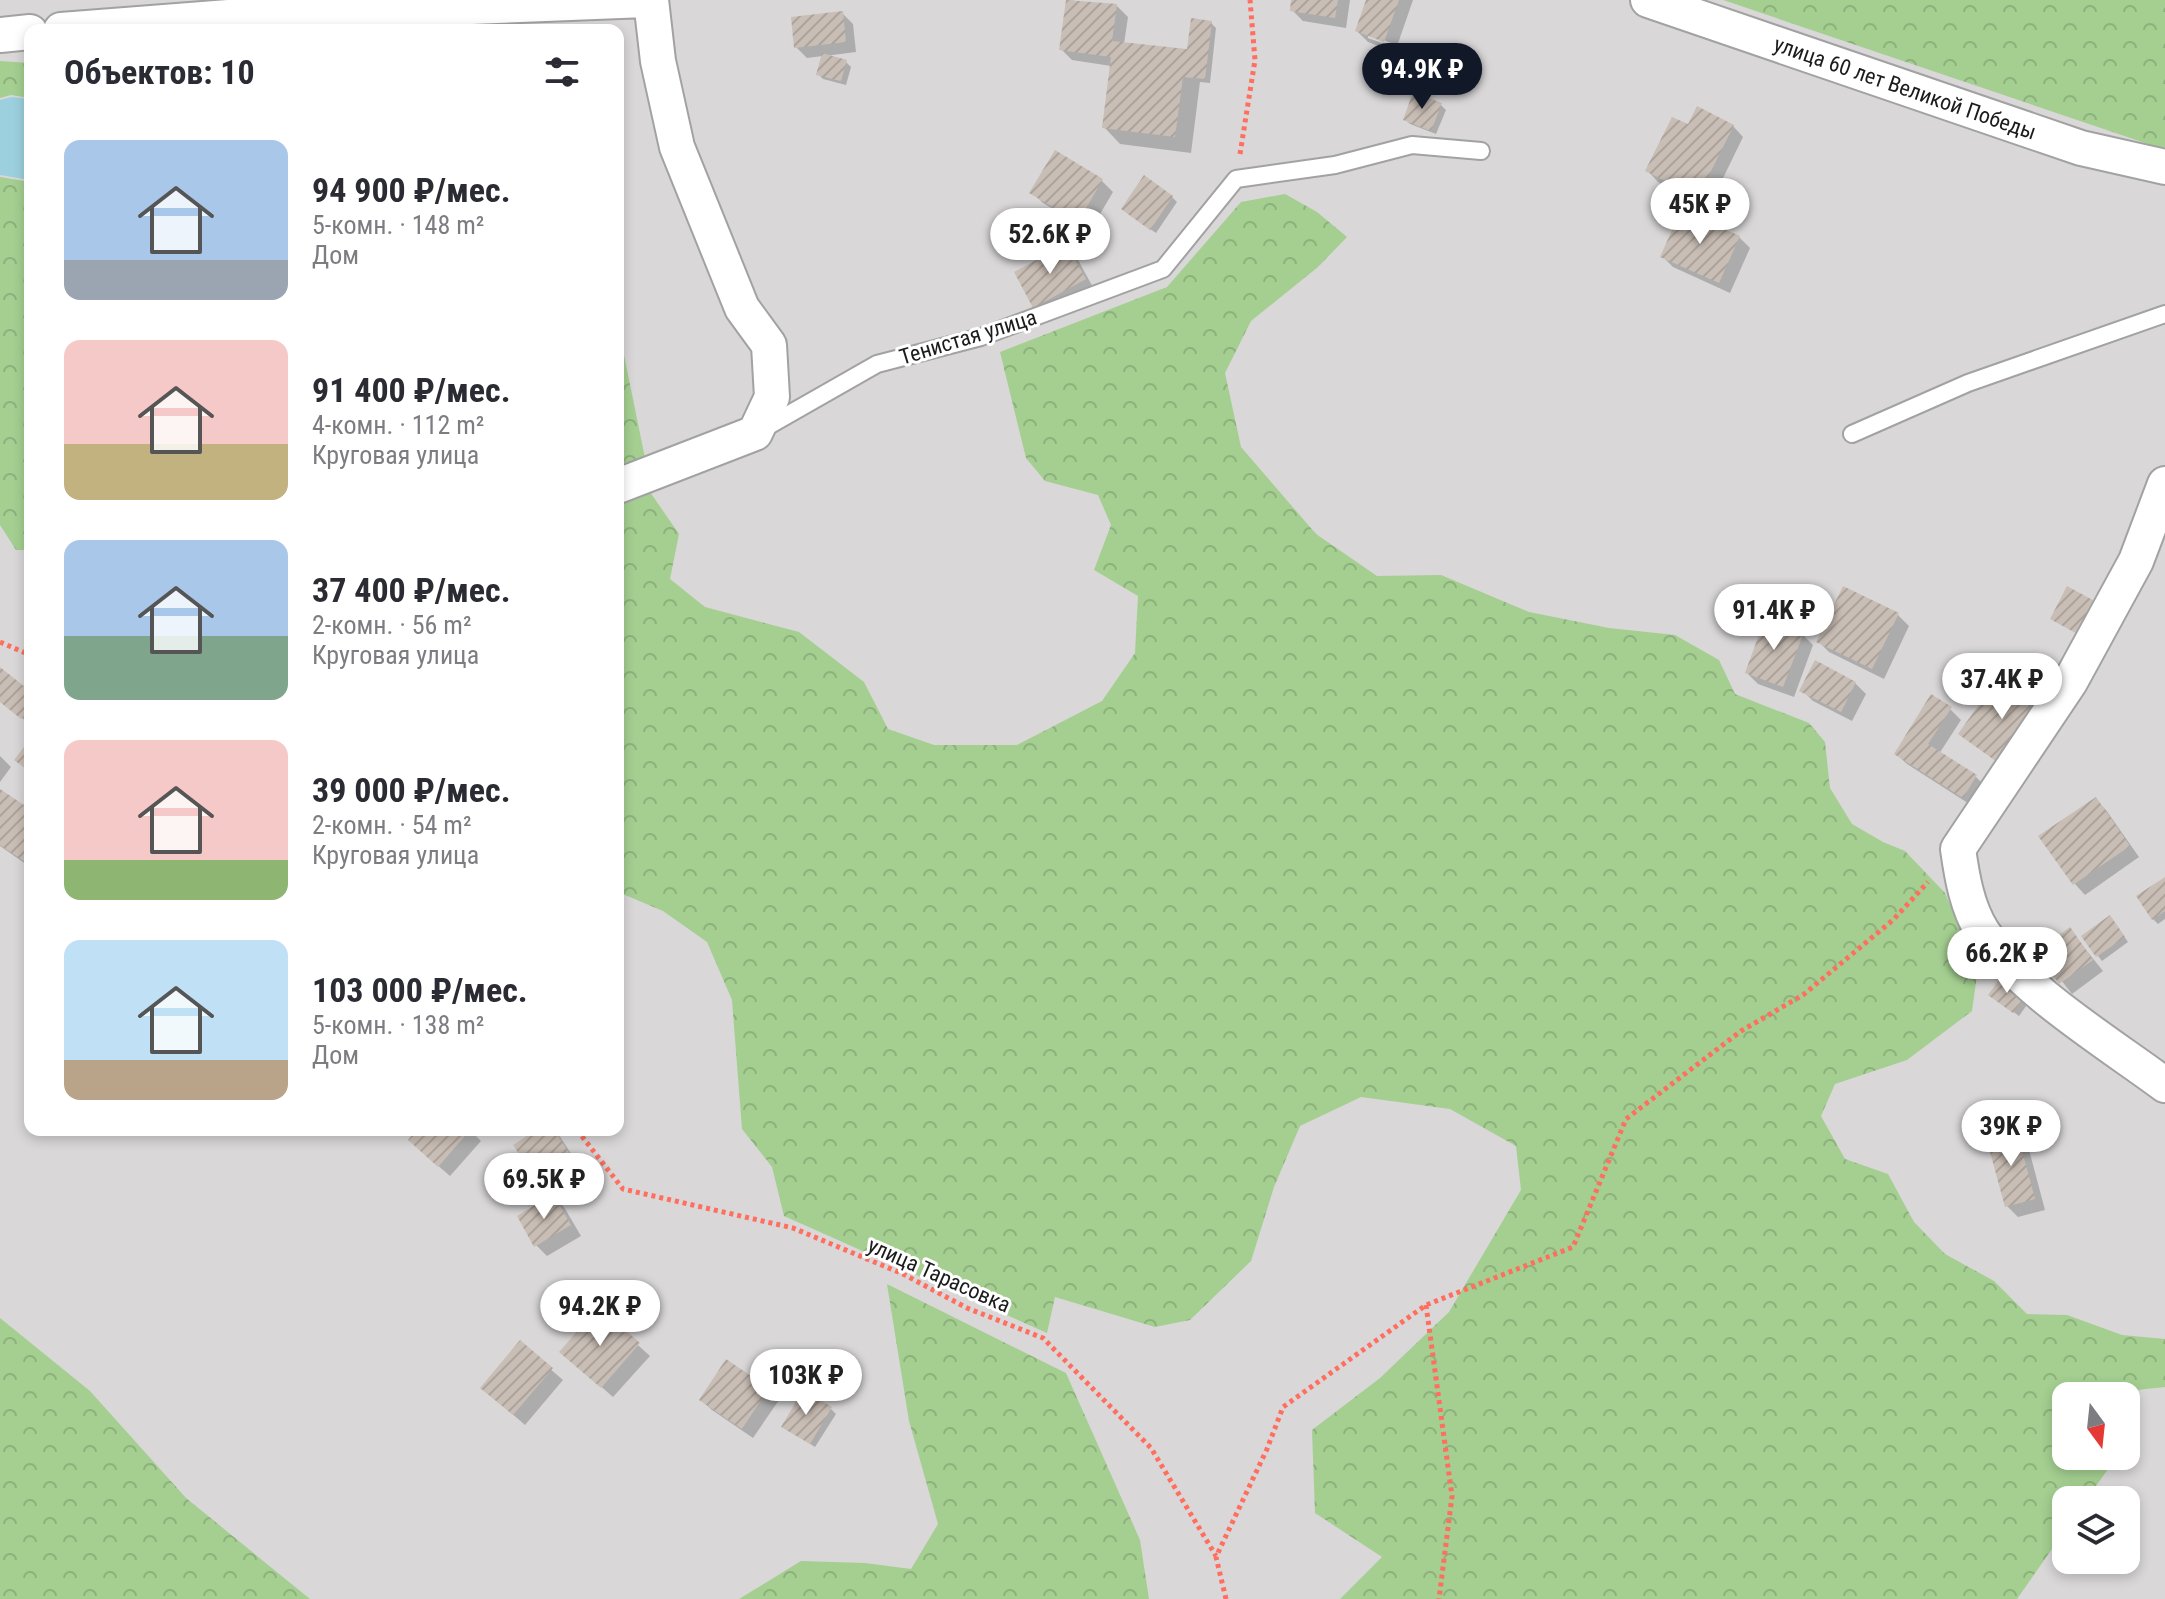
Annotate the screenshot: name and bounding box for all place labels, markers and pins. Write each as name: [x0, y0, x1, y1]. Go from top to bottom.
pin: 94.9K ₽: [1348, 43, 1496, 111]
pin: 45K ₽: [1644, 178, 1756, 246]
pin: 52.6K ₽: [976, 208, 1124, 276]
pin: 91.4K ₽: [1700, 584, 1848, 652]
pin: 37.4K ₽: [1928, 653, 2076, 721]
pin: 66.2K ₽: [1933, 927, 2081, 995]
pin: 39K ₽: [1955, 1100, 2067, 1168]
pin: 69.5K ₽: [470, 1153, 618, 1221]
pin: 94.2K ₽: [526, 1280, 674, 1348]
pin: 103K ₽: [741, 1349, 871, 1417]

